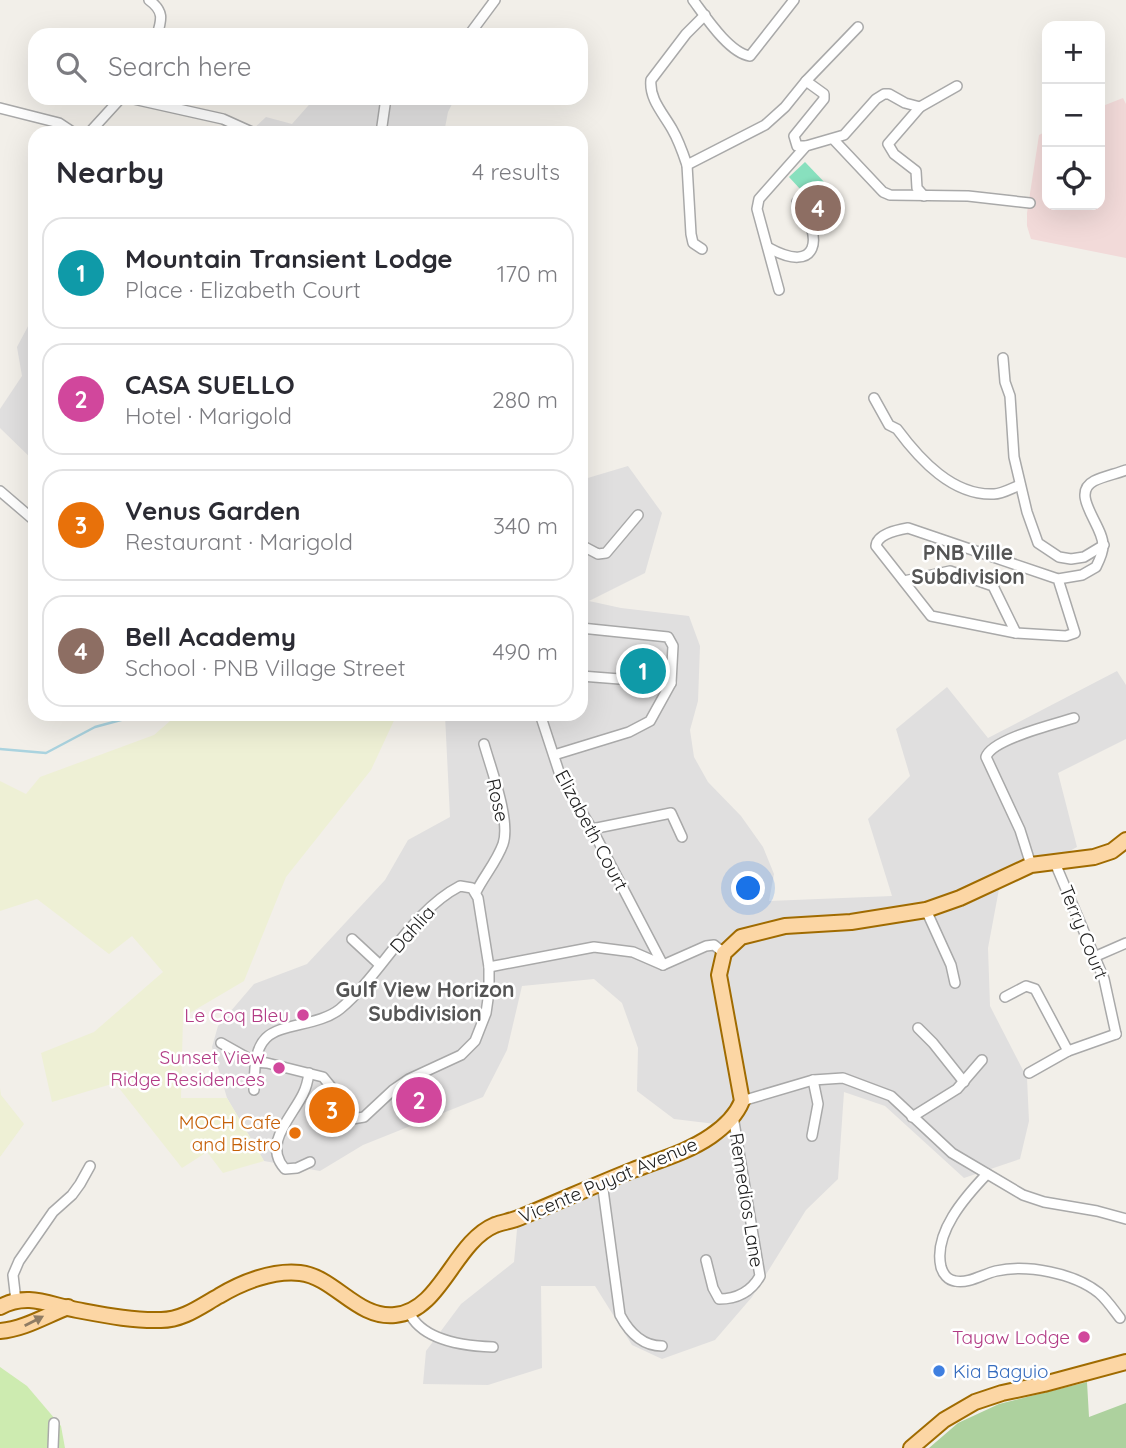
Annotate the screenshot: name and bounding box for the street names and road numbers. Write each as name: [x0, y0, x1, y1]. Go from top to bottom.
street label: Elizabeth Court: [550, 766, 634, 894]
street label: Rose: [481, 776, 515, 824]
street label: Terry Court: [1054, 882, 1114, 982]
street label: Dahlia: [384, 900, 440, 958]
street label: Remedios Lane: [725, 1131, 769, 1269]
street label: Vicente Puyat Avenue: [515, 1132, 701, 1228]

